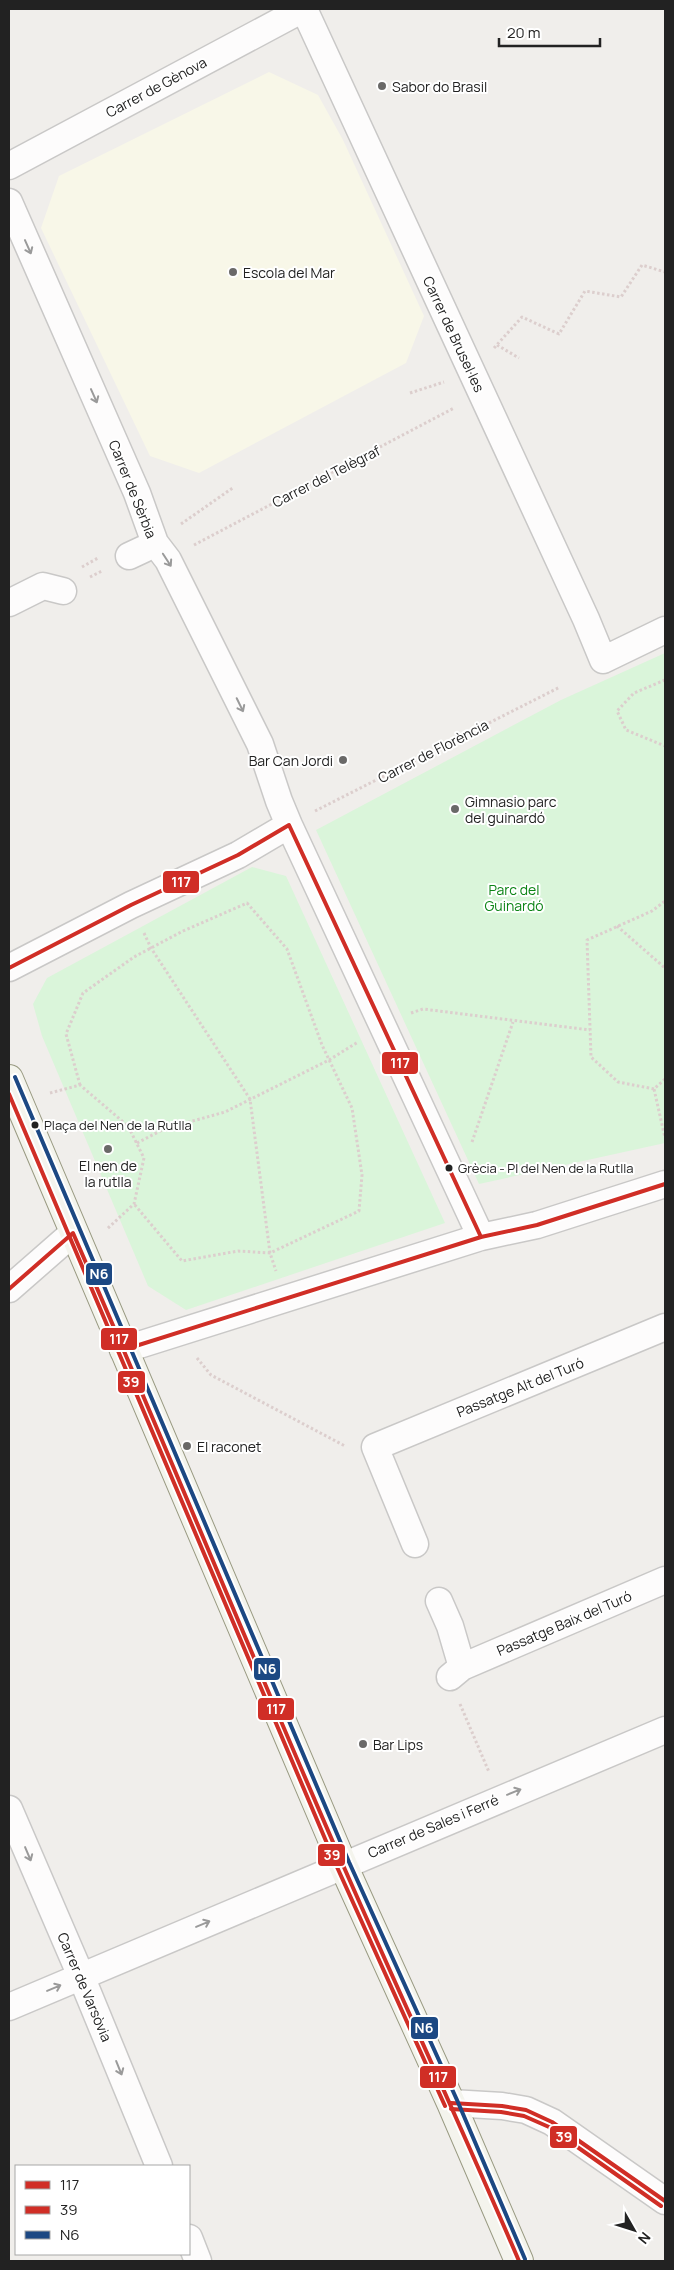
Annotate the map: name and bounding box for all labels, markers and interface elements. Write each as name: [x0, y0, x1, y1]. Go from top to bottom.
scale bar: [499, 15, 600, 47]
text: 20 m: [507, 22, 540, 43]
street label: Carrer de Gènova: [102, 52, 210, 122]
place label: Sabor do Brasil: [392, 77, 487, 96]
marker: Sabor do Brasil: [376, 80, 388, 92]
one-way arrow: [24, 239, 34, 254]
place label: Escola del Mar: [243, 263, 335, 282]
marker: Escola del Mar: [227, 266, 239, 278]
street label: Carrer de Brusel·les: [419, 273, 489, 395]
one-way arrow: [89, 388, 99, 403]
street label: Carrer de Sèrbia: [105, 437, 161, 541]
street label: Carrer del Telègraf: [269, 441, 383, 511]
one-way arrow: [162, 552, 172, 566]
one-way arrow: [235, 697, 245, 712]
street label: Carrer de Florència: [375, 715, 491, 787]
place label: Bar Can Jordi: [249, 751, 333, 770]
marker: Bar Can Jordi: [337, 754, 349, 766]
place label: Gimnasio parc del guinardó: [465, 792, 557, 827]
marker: Gimnasio parc del guinardó: [449, 803, 461, 815]
line badge: 117: [162, 870, 200, 894]
text: 117: [171, 872, 191, 891]
park label: Parc del Guinardó: [484, 880, 544, 915]
line badge: 117: [381, 1051, 419, 1075]
text: 117: [390, 1053, 410, 1072]
place label: Plaça del Nen de la Rutlla: [44, 1116, 192, 1134]
marker: Plaça del Nen de la Rutlla: [30, 1120, 40, 1130]
marker: El nen de la rutlla: [102, 1143, 114, 1155]
place label: El nen de la rutlla: [79, 1156, 137, 1191]
place label: Grècia - Pl del Nen de la Rutlla: [458, 1159, 634, 1177]
marker: Grècia - Pl del Nen de la Rutlla: [444, 1163, 454, 1173]
line badge: N6: [85, 1262, 113, 1286]
text: N6: [90, 1264, 108, 1283]
line badge: 117: [100, 1327, 138, 1351]
text: 117: [109, 1329, 129, 1348]
street label: Passatge Alt del Turó: [454, 1353, 586, 1421]
line badge: 39: [117, 1370, 146, 1394]
text: 39: [123, 1372, 139, 1391]
place label: El raconet: [197, 1437, 262, 1456]
marker: El raconet: [181, 1440, 193, 1452]
street label: Passatge Baix del Turó: [494, 1586, 634, 1660]
line badge: N6: [253, 1657, 281, 1681]
text: N6: [258, 1659, 276, 1678]
line badge: 117: [257, 1697, 295, 1721]
text: 117: [266, 1699, 286, 1718]
place label: Bar Lips: [373, 1735, 423, 1754]
marker: Bar Lips: [357, 1738, 369, 1750]
one-way arrow: [506, 1787, 521, 1796]
street label: Carrer de Sales i Ferré: [365, 1790, 501, 1862]
line badge: 39: [317, 1843, 346, 1867]
text: 39: [324, 1845, 340, 1864]
one-way arrow: [24, 1846, 34, 1861]
one-way arrow: [195, 1919, 210, 1929]
street label: Carrer de Varsòvia: [53, 1929, 117, 2045]
one-way arrow: [46, 1982, 61, 1992]
line badge: N6: [410, 2016, 439, 2040]
text: N6: [415, 2018, 433, 2037]
one-way arrow: [115, 2060, 124, 2075]
line badge: 117: [419, 2065, 457, 2089]
text: 117: [428, 2067, 448, 2086]
line badge: 39: [549, 2125, 578, 2149]
text: 39: [556, 2127, 572, 2146]
legend: [15, 2165, 190, 2255]
text: 117: [60, 2174, 79, 2195]
text: 39: [60, 2199, 78, 2220]
north arrow: [609, 2205, 659, 2255]
text: N6: [60, 2224, 80, 2245]
text: N: [634, 2229, 655, 2248]

